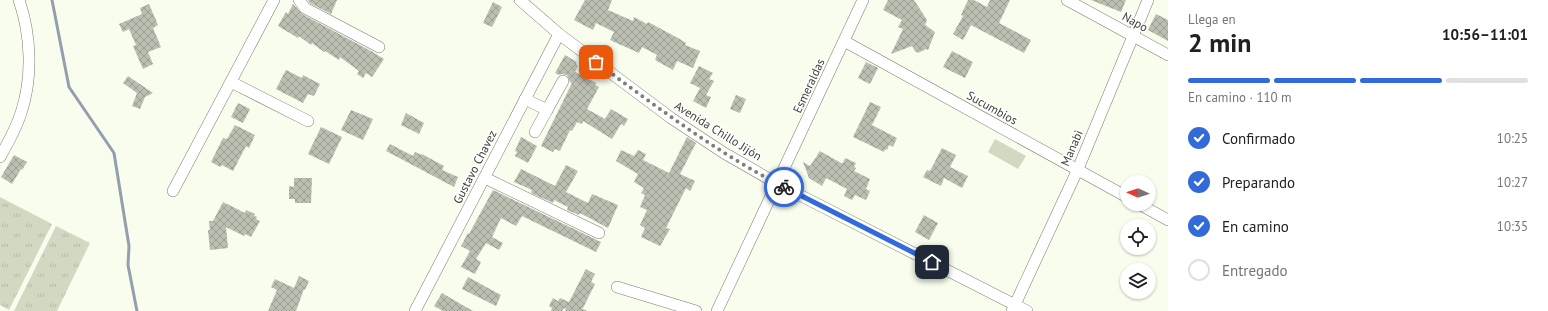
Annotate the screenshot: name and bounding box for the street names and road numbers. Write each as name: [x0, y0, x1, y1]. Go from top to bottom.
street label: Napo: [1120, 8, 1151, 35]
street label: Esmeraldas: [789, 56, 828, 115]
street label: Sucumbios: [964, 88, 1020, 128]
street label: Avenida Chillo Jijón: [672, 98, 765, 163]
street label: Gustavo Chavez: [450, 127, 500, 206]
street label: Manabì: [1057, 128, 1086, 168]

